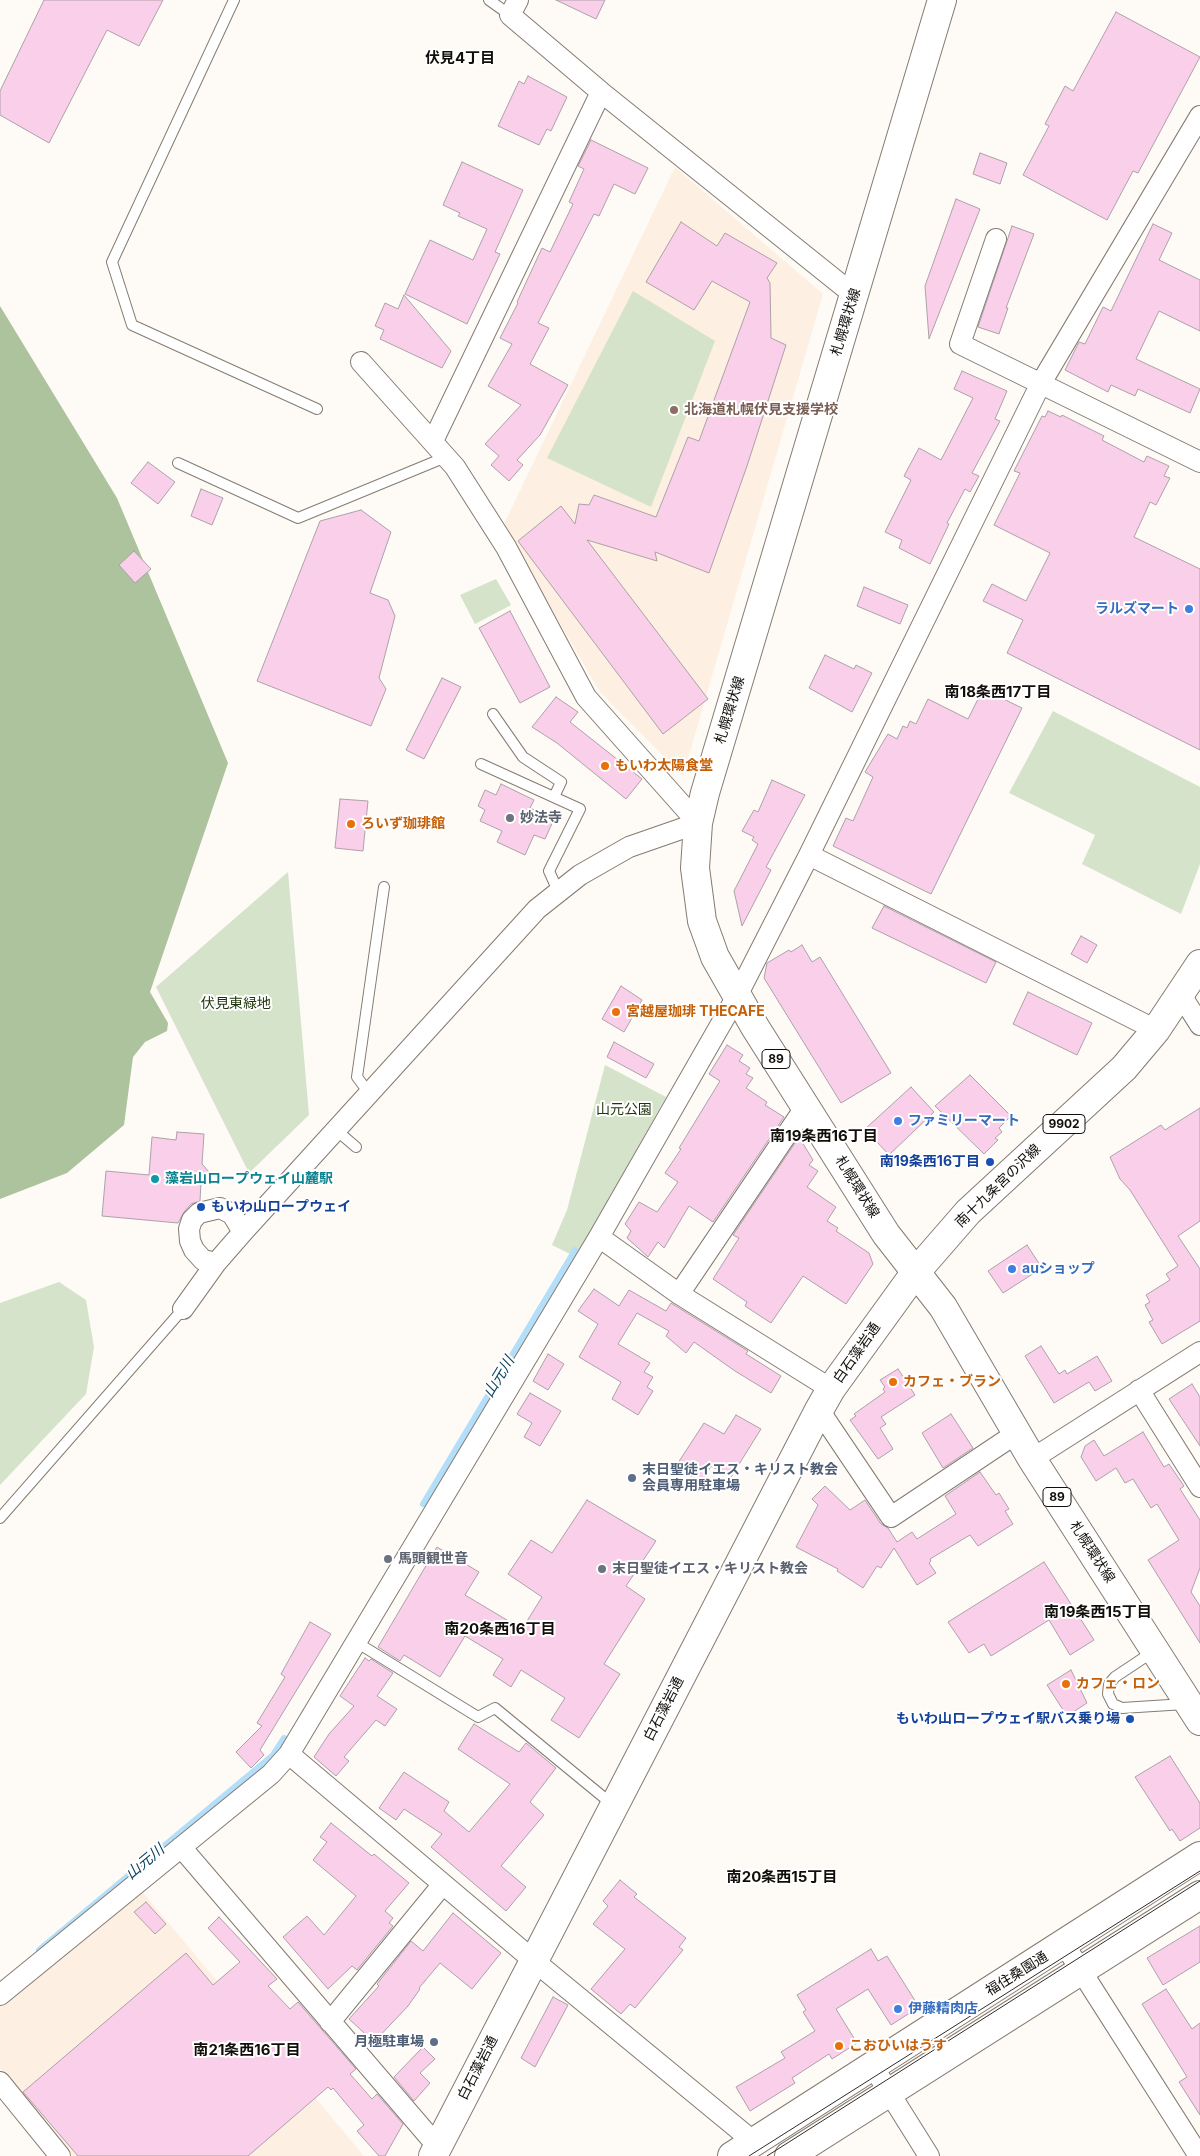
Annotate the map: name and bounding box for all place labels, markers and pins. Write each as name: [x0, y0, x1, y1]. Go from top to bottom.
place label: 北海道札幌伏見支援学校: [684, 402, 838, 418]
marker: 北海道札幌伏見支援学校: [668, 404, 680, 416]
place label: ラルズマート: [1095, 601, 1179, 617]
marker: ラルズマート: [1183, 603, 1195, 615]
place label: もいわ太陽食堂: [615, 758, 713, 774]
marker: もいわ太陽食堂: [599, 760, 611, 772]
place label: 妙法寺: [520, 810, 562, 826]
marker: 妙法寺: [504, 812, 516, 824]
place label: ろいず珈琲館: [361, 816, 445, 832]
marker: ろいず珈琲館: [345, 818, 357, 830]
place label: 宮越屋珈琲 THECAFE: [626, 1004, 765, 1020]
marker: 宮越屋珈琲 THECAFE: [610, 1006, 622, 1018]
place label: ファミリーマート: [908, 1113, 1020, 1129]
marker: ファミリーマート: [892, 1115, 904, 1127]
place label: 南19条西16丁目: [880, 1154, 980, 1170]
marker: 南19条西16丁目: [984, 1156, 996, 1168]
place label: 藻岩山ロープウェイ山麓駅: [165, 1171, 333, 1187]
marker: 藻岩山ロープウェイ山麓駅: [149, 1173, 161, 1185]
place label: もいわ山ロープウェイ: [211, 1199, 351, 1215]
marker: もいわ山ロープウェイ: [195, 1201, 207, 1213]
place label: auショップ: [1022, 1261, 1095, 1277]
marker: auショップ: [1006, 1263, 1018, 1275]
place label: カフェ・ブラン: [903, 1374, 1001, 1390]
marker: カフェ・ブラン: [887, 1376, 899, 1388]
place label: 末日聖徒イエス・キリスト教会 会員専用駐車場: [642, 1462, 838, 1494]
marker: 末日聖徒イエス・キリスト教会 会員専用駐車場: [626, 1472, 638, 1484]
place label: 馬頭観世音: [398, 1551, 468, 1567]
marker: 馬頭観世音: [382, 1553, 394, 1565]
place label: 末日聖徒イエス・キリスト教会: [612, 1561, 808, 1577]
marker: 末日聖徒イエス・キリスト教会: [596, 1563, 608, 1575]
place label: カフェ・ロン: [1076, 1676, 1160, 1692]
marker: カフェ・ロン: [1060, 1678, 1072, 1690]
place label: もいわ山ロープウェイ駅バス乗り場: [896, 1711, 1120, 1727]
marker: もいわ山ロープウェイ駅バス乗り場: [1124, 1713, 1136, 1725]
place label: 伊藤精肉店: [908, 2001, 978, 2017]
marker: 伊藤精肉店: [892, 2003, 904, 2015]
place label: 月極駐車場: [354, 2034, 424, 2050]
marker: 月極駐車場: [428, 2036, 440, 2048]
place label: こおひいはうす: [849, 2038, 947, 2054]
marker: こおひいはうす: [833, 2040, 845, 2052]

